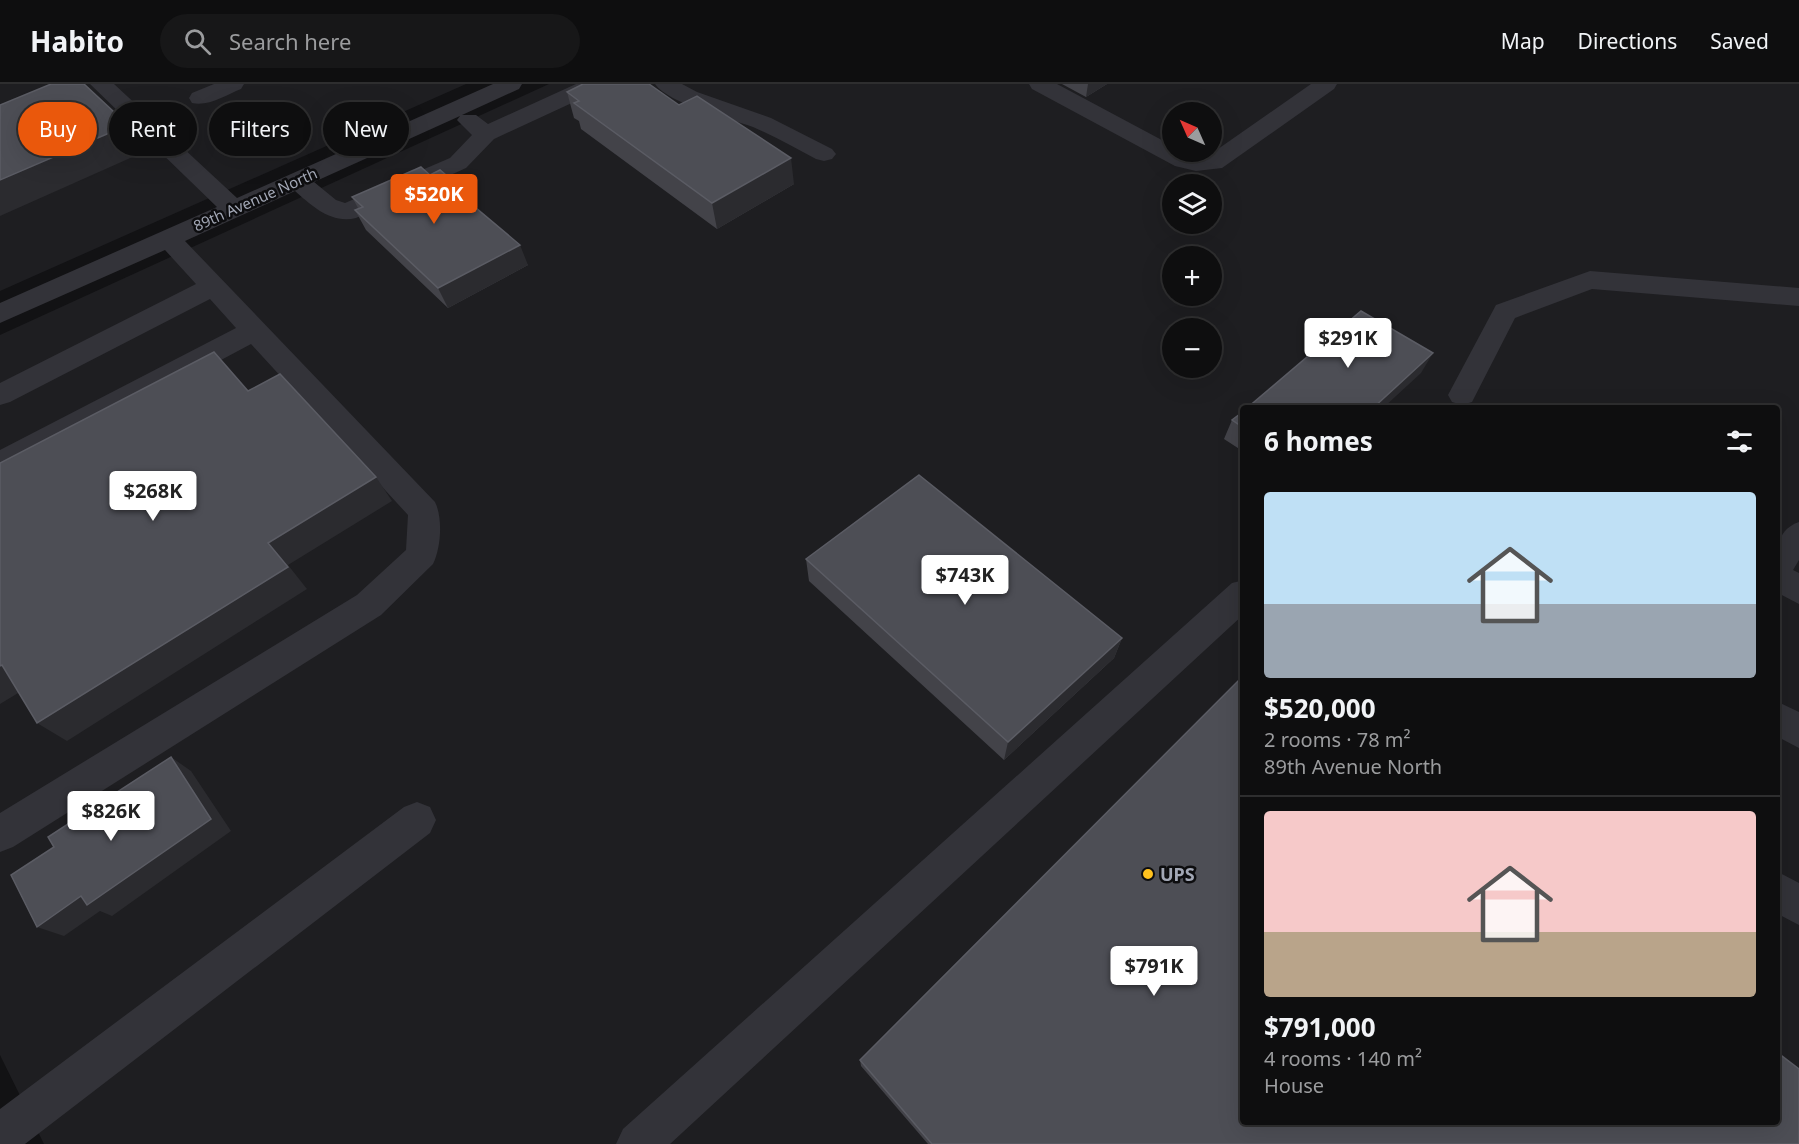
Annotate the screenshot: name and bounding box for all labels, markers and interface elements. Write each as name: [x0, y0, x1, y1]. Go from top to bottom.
search box: [160, 14, 580, 68]
text: Habito: [30, 22, 124, 60]
icon: search: [181, 25, 214, 58]
text: Search here: [229, 26, 351, 56]
text: Map: [1501, 27, 1545, 55]
text: Directions: [1578, 27, 1677, 55]
text: Saved: [1710, 27, 1769, 55]
chip: Buy: [18, 102, 97, 156]
chip: Rent: [109, 102, 197, 156]
chip: Filters: [209, 102, 311, 156]
chip: New: [323, 102, 409, 156]
north arrow: [1162, 102, 1222, 162]
map controls: [1162, 102, 1222, 378]
street label: 89th Avenue North: [190, 163, 320, 235]
pin: $520K: [392, 174, 476, 225]
button: layers: [1162, 174, 1222, 234]
text: $520K: [404, 180, 464, 207]
button: +: [1162, 246, 1222, 306]
button: −: [1162, 318, 1222, 378]
pin: $291K: [1306, 318, 1390, 369]
text: $291K: [1318, 324, 1378, 351]
text: 6 homes: [1264, 423, 1373, 459]
icon: filters: [1723, 425, 1756, 458]
pin: $268K: [111, 471, 195, 522]
text: $268K: [123, 477, 183, 504]
icon: home: [1456, 531, 1564, 639]
pin: $743K: [923, 555, 1007, 606]
text: $743K: [935, 561, 995, 588]
text: $520,000: [1264, 690, 1376, 726]
text: 2 rooms · 78 m²: [1264, 726, 1411, 753]
text: 89th Avenue North: [1264, 753, 1442, 780]
pin: $826K: [69, 791, 153, 842]
text: $826K: [81, 797, 141, 824]
icon: home: [1456, 850, 1564, 958]
place label: UPS: [1160, 862, 1195, 886]
marker: UPS: [1141, 867, 1155, 881]
pin: $791K: [1112, 946, 1196, 997]
text: $791K: [1124, 952, 1184, 979]
text: $791,000: [1264, 1009, 1376, 1045]
text: 4 rooms · 140 m²: [1264, 1045, 1422, 1072]
text: House: [1264, 1072, 1324, 1099]

